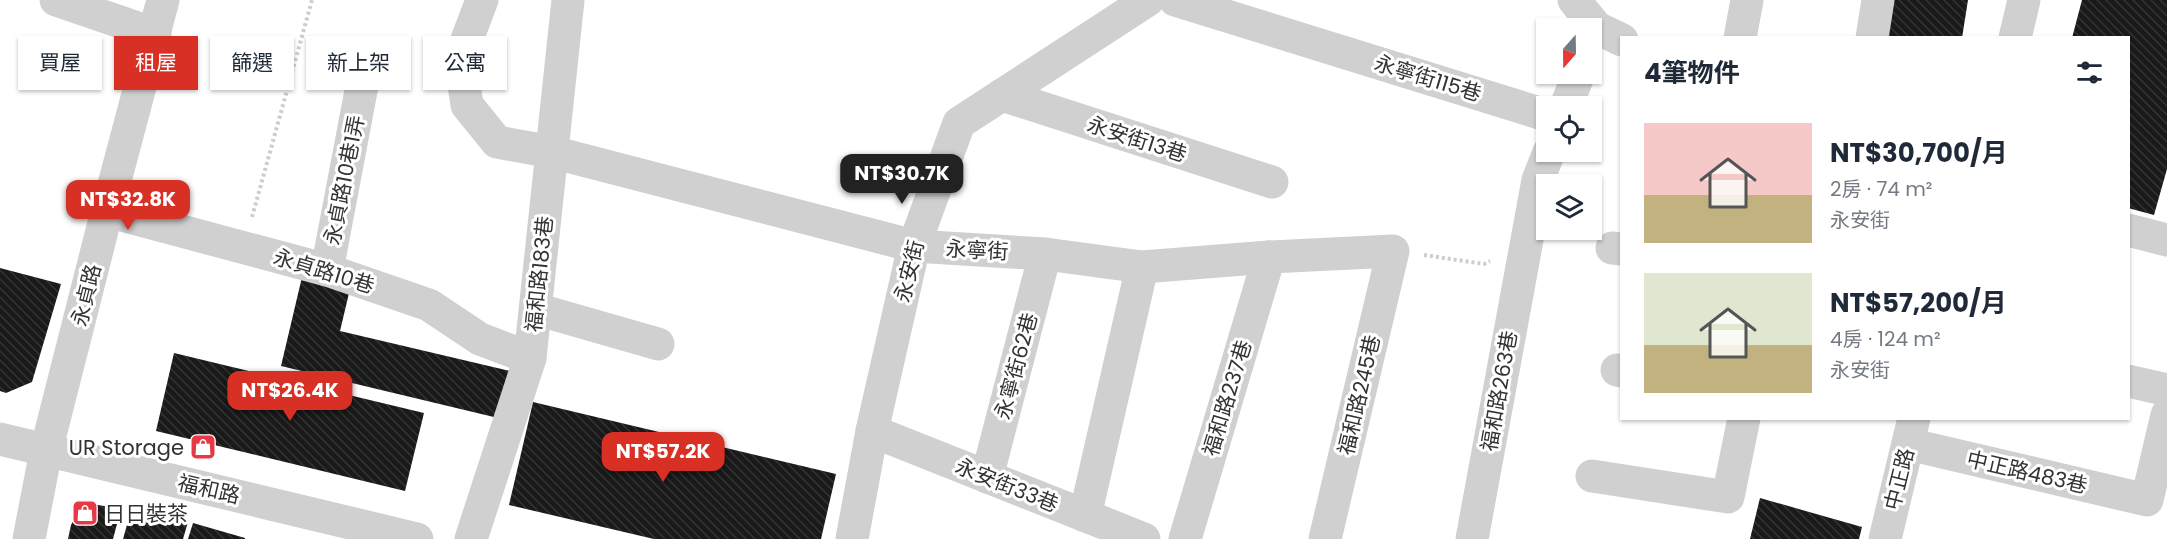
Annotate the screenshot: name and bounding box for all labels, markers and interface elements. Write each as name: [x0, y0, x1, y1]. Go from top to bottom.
north arrow: [1536, 18, 1602, 84]
map controls: [1536, 18, 1602, 240]
chip: 買屋: [18, 36, 102, 90]
chip: 租屋: [114, 36, 198, 90]
chip: 篩選: [210, 36, 294, 90]
chip: 新上架: [306, 36, 411, 90]
chip: 公寓: [423, 36, 507, 90]
street label: 永寧街115巷: [1371, 48, 1485, 108]
text: 4筆物件: [1644, 55, 1740, 91]
icon: filters: [2073, 56, 2106, 89]
button: locate: [1536, 96, 1602, 162]
street label: 永安街13巷: [1083, 109, 1191, 169]
street label: 永貞路10巷1弄: [317, 113, 371, 247]
text: NT$30,700/月: [1830, 135, 2008, 171]
icon: home: [1692, 147, 1764, 219]
pin: NT$30.7K: [840, 154, 964, 205]
text: NT$30.7K: [854, 159, 950, 187]
button: layers: [1536, 174, 1602, 240]
text: 2房 · 74 m²: [1830, 175, 1932, 203]
pin: NT$32.8K: [66, 180, 190, 231]
text: NT$32.8K: [80, 185, 176, 213]
text: 永安街: [1830, 206, 1890, 234]
street label: 福和路183巷: [518, 215, 560, 333]
street label: 永寧街: [945, 234, 1009, 266]
street label: 永安街: [887, 237, 931, 305]
street label: 永貞路10巷: [270, 242, 378, 300]
street label: 永貞路: [64, 261, 108, 329]
text: NT$57,200/月: [1830, 285, 2007, 321]
icon: home: [1692, 297, 1764, 369]
street label: 永寧街62巷: [988, 309, 1044, 423]
text: 4房 · 124 m²: [1830, 325, 1941, 353]
street label: 福和路263巷: [1474, 329, 1524, 453]
street label: 福和路245巷: [1331, 332, 1387, 458]
street label: 福和路237巷: [1196, 336, 1258, 460]
text: 永安街: [1830, 356, 1890, 384]
pin: NT$26.4K: [228, 371, 352, 422]
text: NT$26.4K: [241, 376, 339, 404]
shop icon: UR Storage: [188, 432, 218, 462]
pin: NT$57.2K: [601, 432, 725, 483]
place label: UR Storage: [69, 433, 184, 462]
text: NT$57.2K: [616, 437, 710, 465]
street label: 中正路483巷: [1964, 444, 2090, 500]
street label: 中正路: [1877, 445, 1921, 513]
street label: 永安街33巷: [951, 451, 1063, 519]
street label: 福和路: [175, 468, 243, 510]
shop icon: 日日裝茶: [70, 498, 100, 528]
place label: 日日裝茶: [104, 499, 188, 528]

